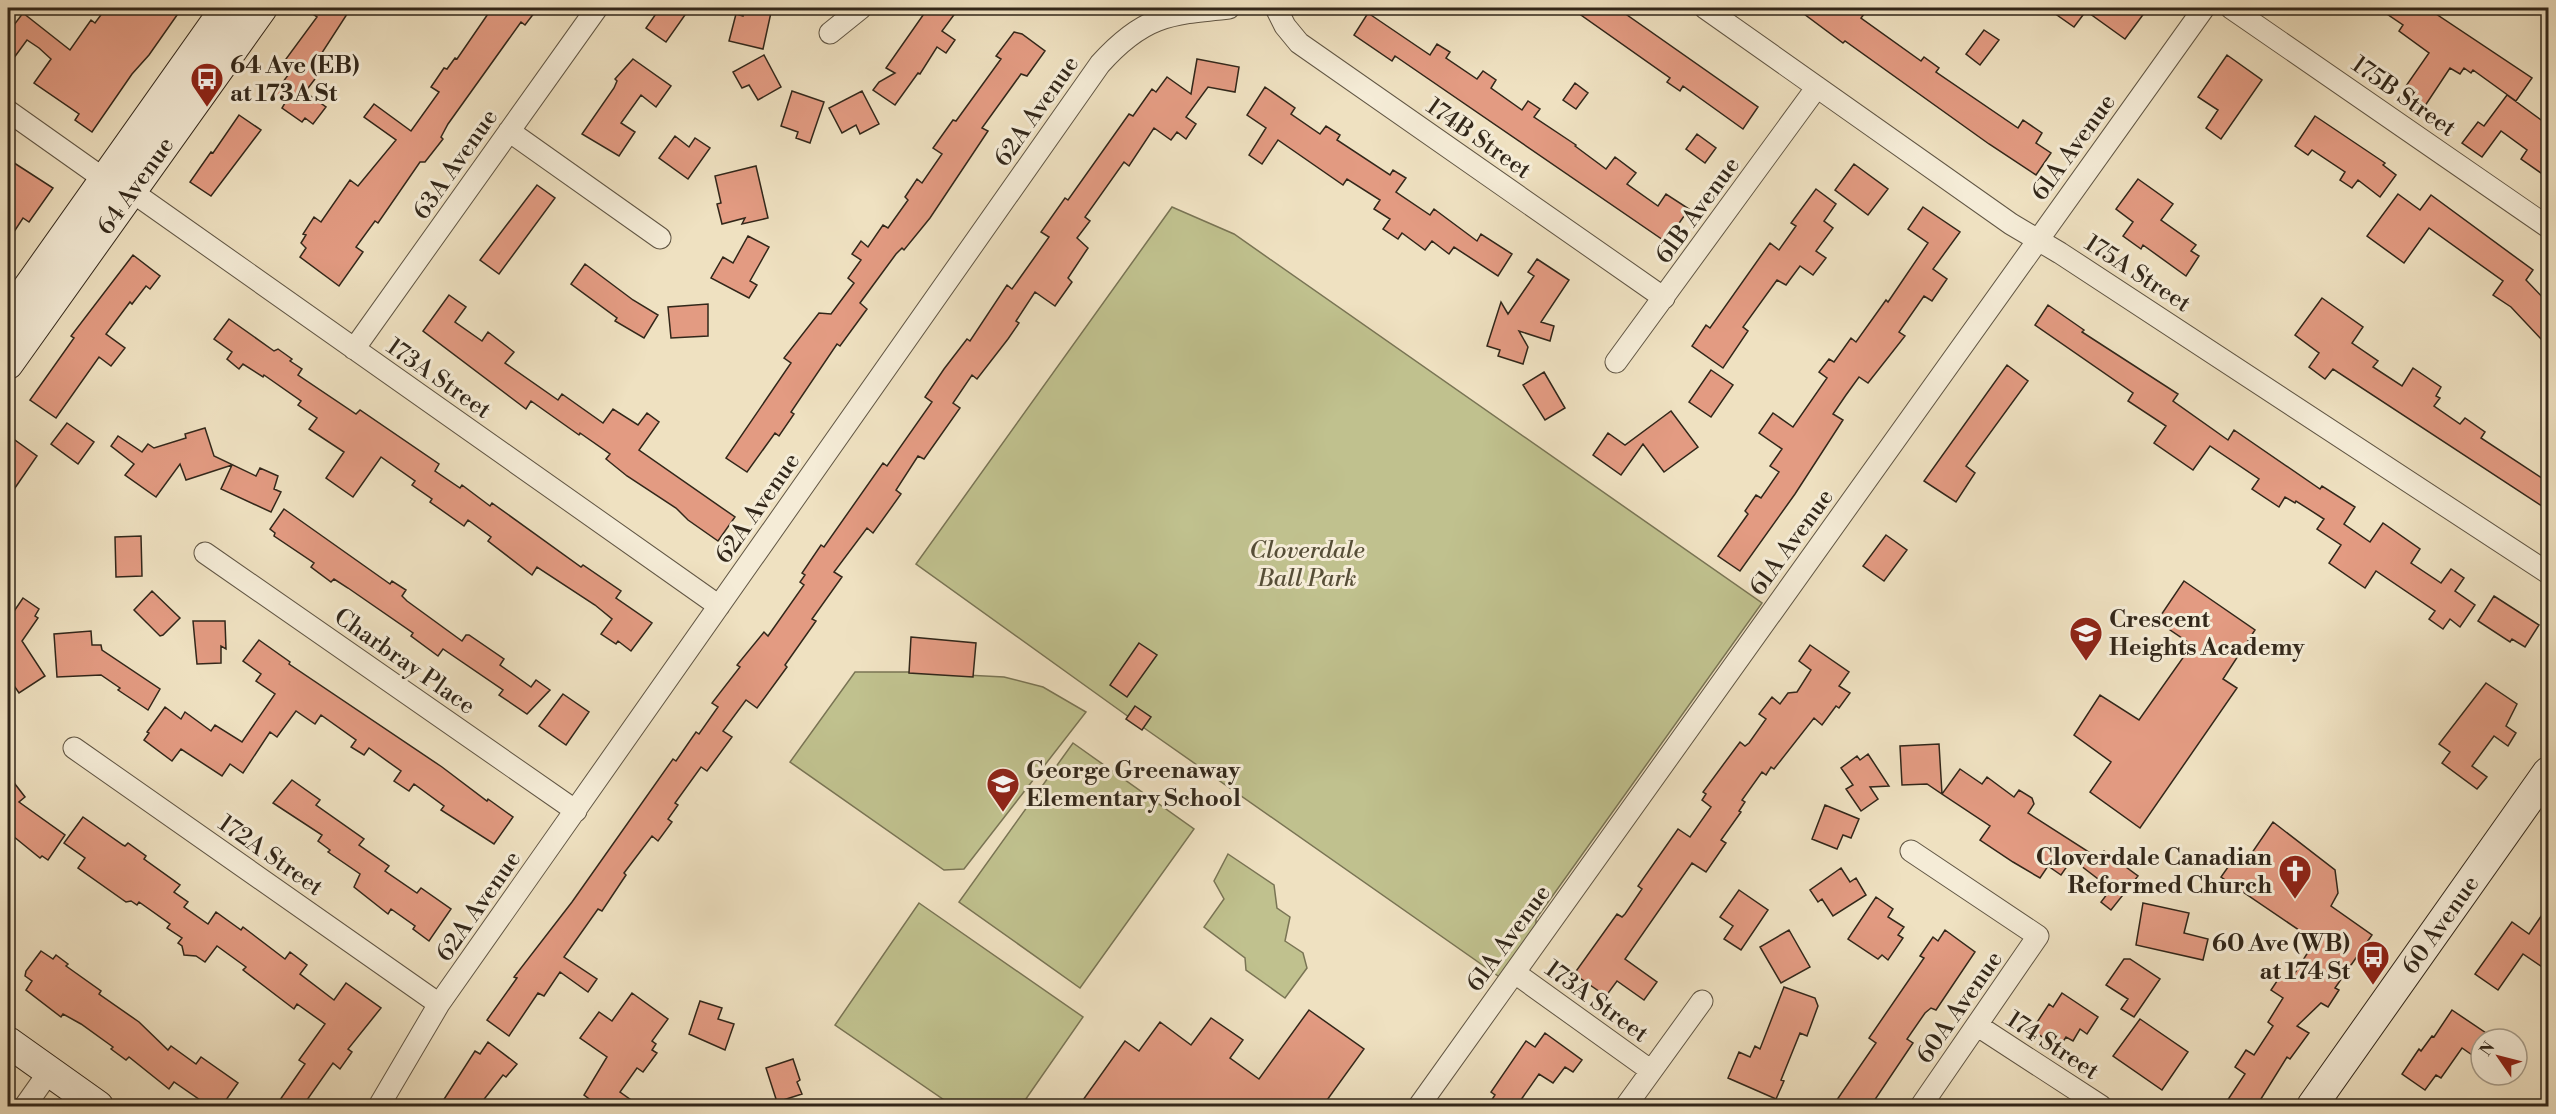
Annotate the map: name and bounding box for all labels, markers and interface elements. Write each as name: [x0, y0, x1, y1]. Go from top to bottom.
street label: 62A Avenue: [988, 50, 1086, 173]
street label: 175B Street: [2345, 50, 2462, 144]
place label: 64 Ave (EB) at 173A St: [230, 51, 360, 109]
bus stop icon: 64 Ave (EB) at 173A St: [189, 61, 225, 108]
street label: 61A Avenue: [2025, 88, 2123, 207]
street label: 174B Street: [1420, 92, 1537, 186]
street label: 63A Avenue: [407, 103, 505, 226]
street label: 64 Avenue: [91, 131, 181, 241]
street label: 61B Avenue: [1649, 151, 1747, 270]
street label: 175A Street: [2079, 228, 2197, 320]
street label: 173A Street: [380, 332, 497, 426]
street label: 62A Avenue: [709, 447, 807, 570]
street label: 61A Avenue: [1743, 483, 1841, 602]
park label: Cloverdale Ball Park: [1249, 536, 1365, 594]
street label: Charbray Place: [328, 602, 481, 722]
place label: Crescent Heights Academy: [2109, 605, 2306, 663]
school or university icon: Crescent Heights Academy: [2068, 615, 2104, 662]
place label: George Greenaway Elementary School: [1026, 756, 1241, 814]
school or university icon: George Greenaway Elementary School: [985, 766, 1021, 813]
street label: 172A Street: [212, 809, 329, 903]
place label: Cloverdale Canadian Reformed Church: [2036, 843, 2272, 901]
street label: 62A Avenue: [430, 845, 528, 968]
church icon: Cloverdale Canadian Reformed Church: [2277, 853, 2313, 900]
street label: 60 Avenue: [2396, 870, 2486, 981]
street label: 61A Avenue: [1460, 879, 1558, 998]
place label: 60 Ave (WB) at 174 St: [2212, 929, 2350, 987]
bus stop icon: 60 Ave (WB) at 174 St: [2355, 939, 2391, 986]
street label: 60A Avenue: [1910, 945, 2010, 1070]
street label: 173A Street: [1539, 954, 1655, 1050]
street label: 174 Street: [2001, 1005, 2105, 1087]
north arrow: [2469, 1027, 2529, 1087]
text: N: [2476, 1038, 2500, 1060]

